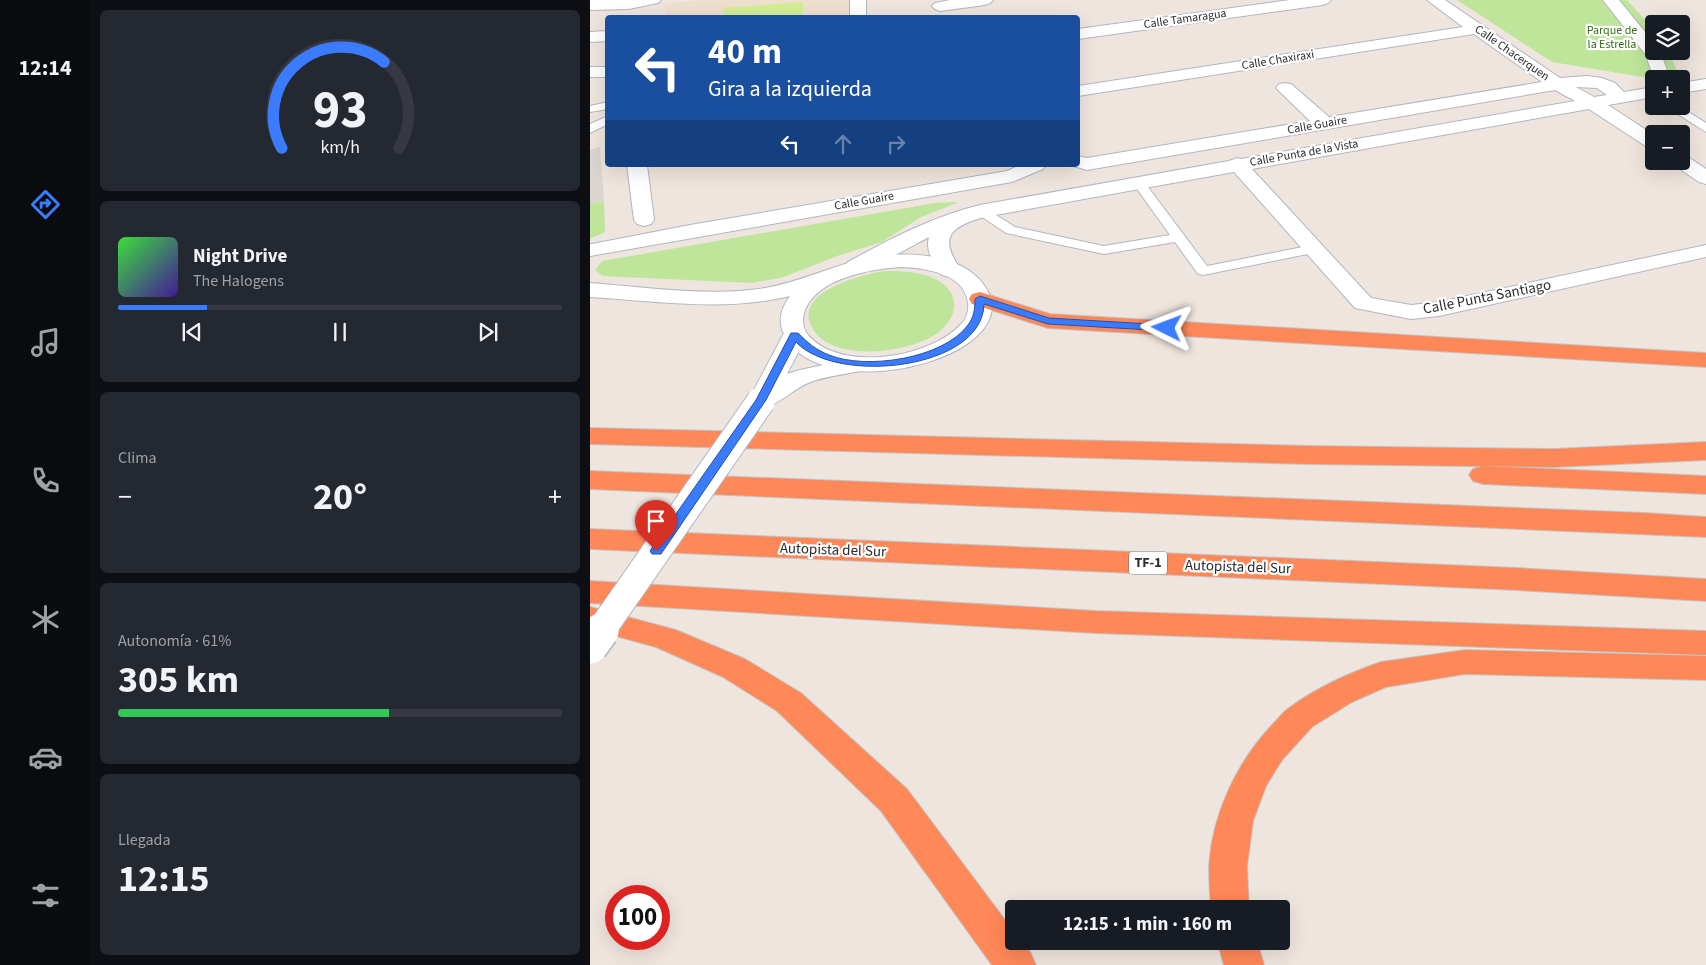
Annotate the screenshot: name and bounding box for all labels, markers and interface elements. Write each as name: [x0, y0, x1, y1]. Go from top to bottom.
street label: Calle Tamaragua: [1142, 5, 1228, 33]
map controls: [1645, 15, 1690, 170]
button: layers: [1645, 15, 1690, 60]
street label: Calle Chacerquen: [1471, 21, 1553, 85]
park label: Parque de la Estrella: [1587, 22, 1637, 53]
text: 40 m: [708, 27, 782, 77]
icon: left: [625, 35, 690, 100]
street label: Calle Chaxiraxi: [1240, 46, 1316, 74]
text: 12:14: [18, 52, 72, 84]
button: +: [1645, 70, 1690, 115]
text: Gira a la izquierda: [708, 73, 872, 105]
text: 93: [313, 74, 367, 148]
street label: Calle Guaire: [1286, 111, 1348, 139]
button: −: [1645, 125, 1690, 170]
icon: left: [776, 130, 804, 158]
icon: ahead: [829, 130, 857, 158]
icon: right: [882, 130, 910, 158]
text: km/h: [320, 135, 360, 160]
street label: Calle Punta de la Vista: [1248, 135, 1360, 171]
icon: directions: [28, 187, 63, 222]
street label: Calle Guaire: [833, 187, 895, 215]
text: Night Drive: [193, 243, 287, 270]
text: The Halogens: [193, 270, 284, 292]
street label: Calle Punta Santiago: [1421, 274, 1553, 320]
position arrow: [1140, 301, 1192, 353]
icon: previous: [178, 318, 206, 346]
icon: pause: [326, 318, 354, 346]
icon: next: [474, 318, 502, 346]
icon: music: [28, 325, 63, 360]
text: Clima: [118, 447, 156, 469]
icon: phone: [28, 463, 63, 498]
text: 20°: [313, 470, 367, 524]
text: −: [118, 477, 132, 517]
text: +: [548, 477, 562, 517]
pin: [635, 500, 677, 551]
icon: arrive: [642, 507, 670, 535]
street label: Autopista del Sur: [779, 538, 887, 562]
road number: TF-1: [1129, 552, 1167, 574]
street label: Autopista del Sur: [1184, 555, 1292, 579]
icon: climate: [28, 602, 63, 637]
text: Autonomía · 61%: [118, 630, 231, 652]
text: 305 km: [118, 653, 239, 707]
icon: car: [28, 740, 63, 775]
text: Llegada: [118, 829, 170, 851]
text: 12:15: [118, 852, 210, 906]
icon: filters: [28, 878, 63, 913]
speed limit sign: 100: [605, 885, 670, 950]
text: 12:15 · 1 min · 160 m: [1063, 911, 1232, 938]

